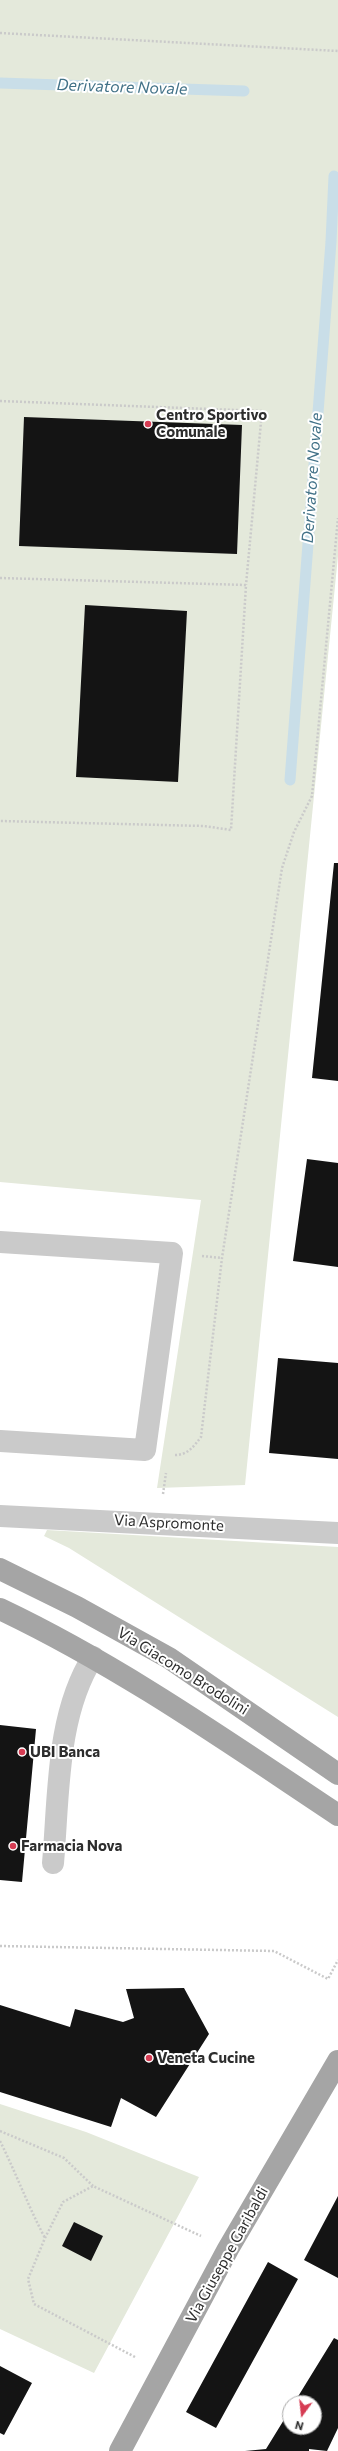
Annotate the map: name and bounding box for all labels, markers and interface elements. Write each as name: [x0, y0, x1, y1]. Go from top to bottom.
water label: Derivatore Novale: [56, 75, 188, 99]
place label: Centro Sportivo Comunale: [156, 406, 267, 441]
water label: Derivatore Novale: [298, 412, 326, 544]
marker: Centro Sportivo Comunale: [143, 419, 153, 429]
street label: Via Aspromonte: [113, 1511, 225, 1535]
street label: Via Giacomo Brodolini: [114, 1623, 252, 1719]
place label: UBI Banca: [30, 1743, 100, 1761]
marker: UBI Banca: [17, 1747, 27, 1757]
place label: Farmacia Nova: [21, 1837, 122, 1855]
marker: Farmacia Nova: [8, 1841, 18, 1851]
place label: Veneta Cucine: [157, 2049, 255, 2067]
marker: Veneta Cucine: [144, 2053, 154, 2063]
street label: Via Giuseppe Garibaldi: [182, 2184, 272, 2326]
north arrow: [282, 2395, 322, 2435]
text: N: [293, 2419, 305, 2433]

